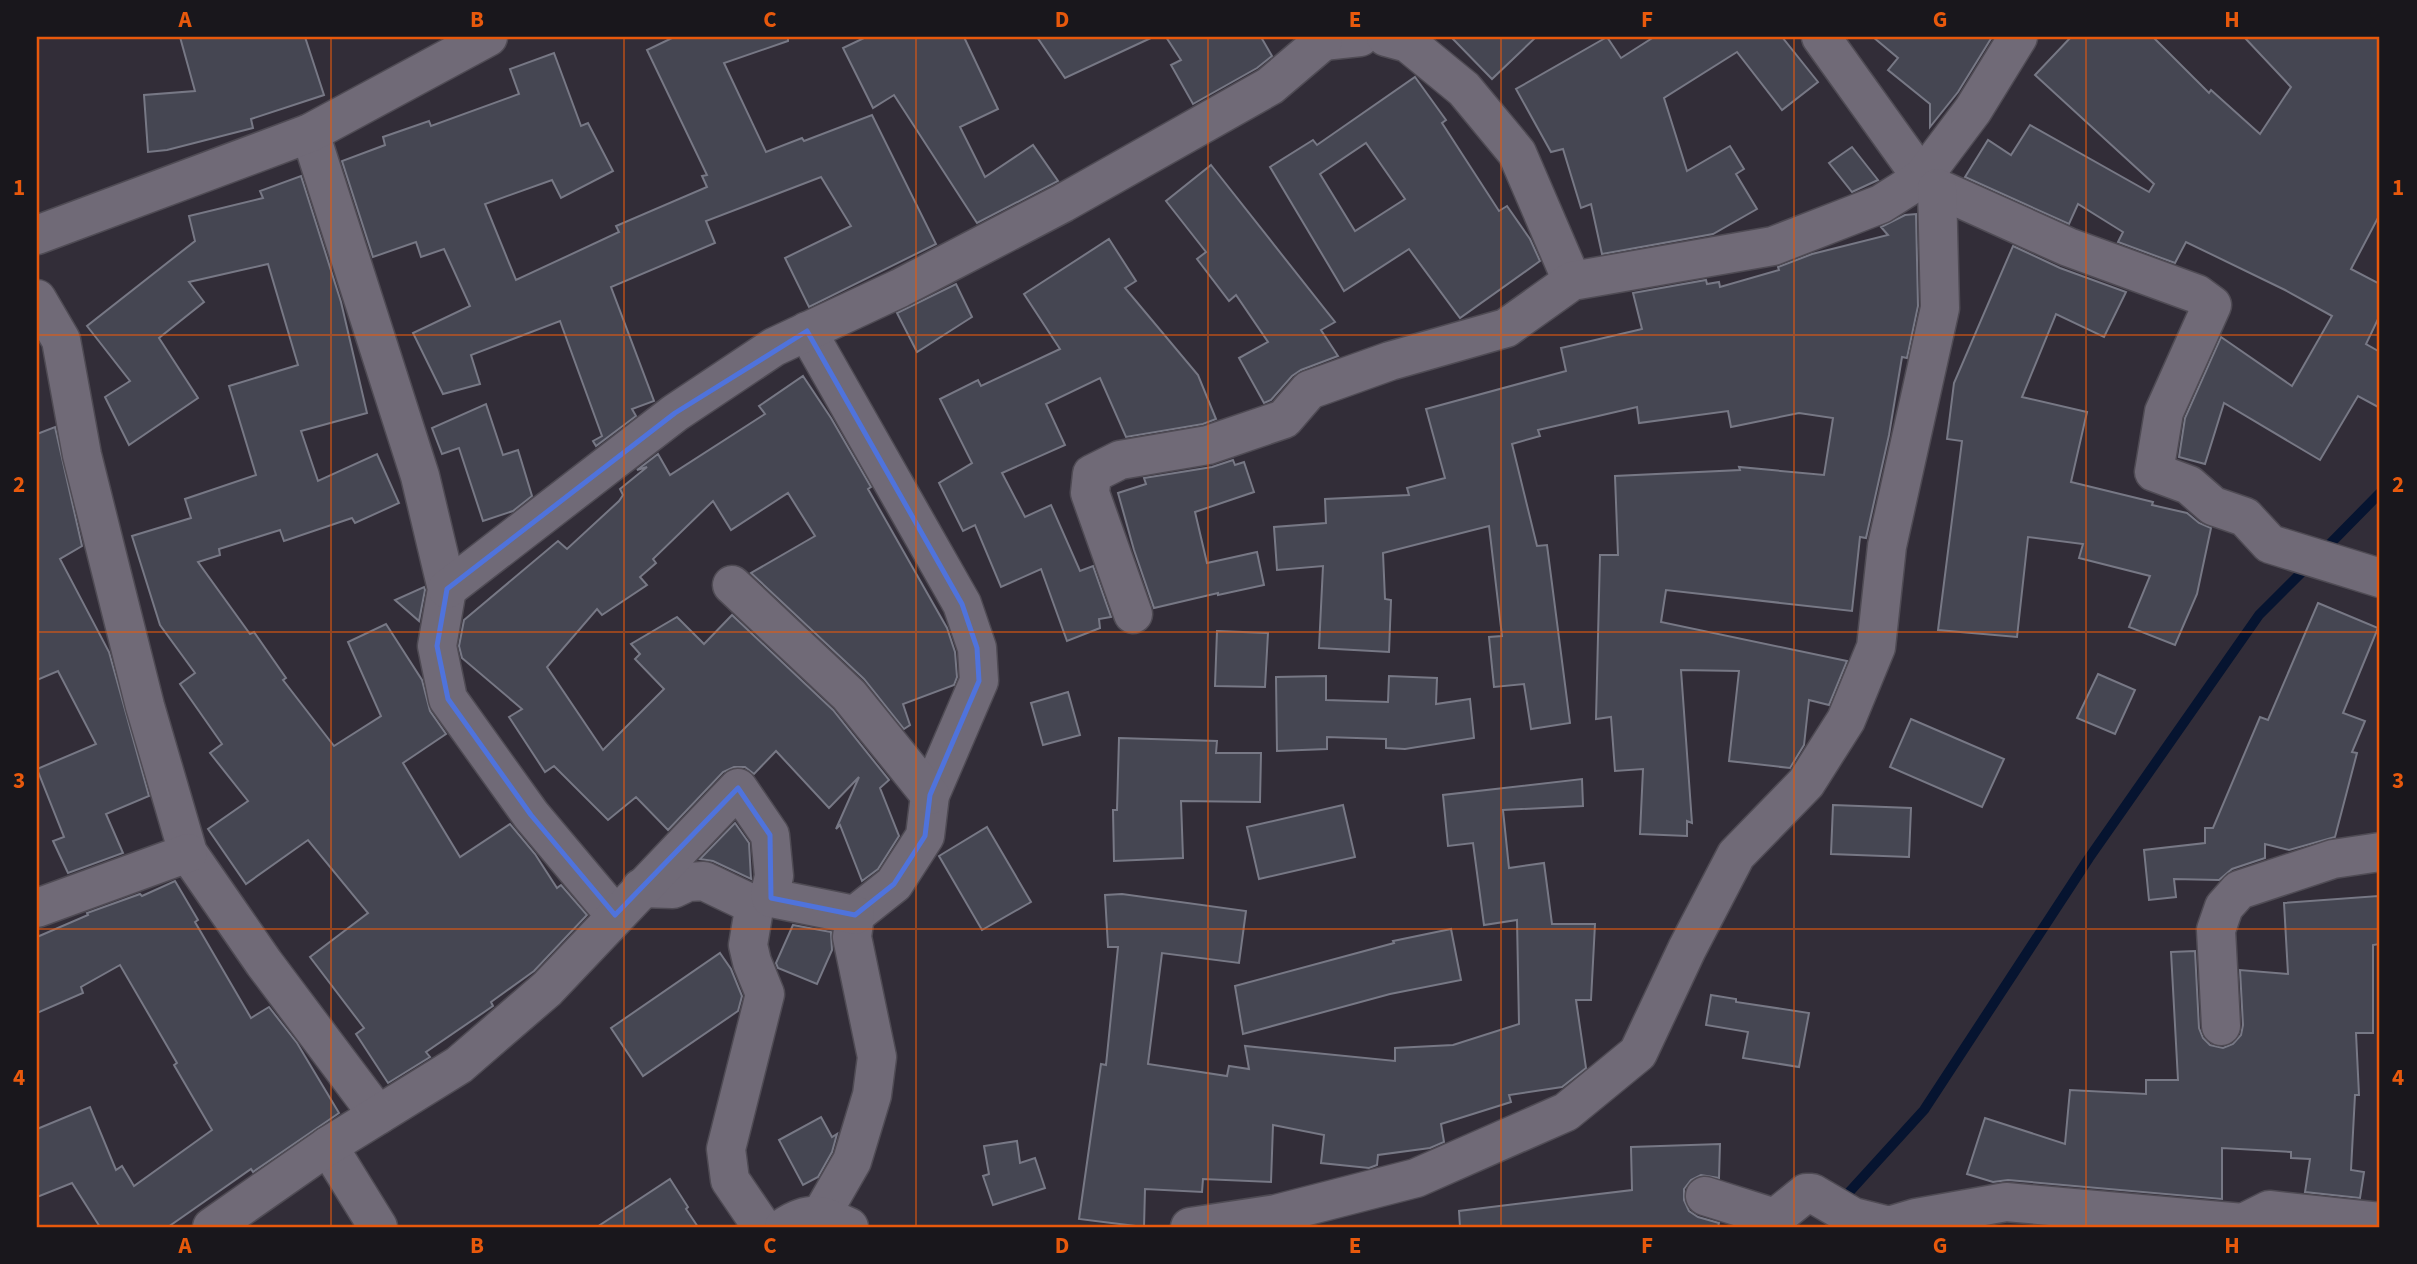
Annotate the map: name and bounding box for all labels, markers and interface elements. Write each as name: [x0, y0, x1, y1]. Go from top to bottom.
text: A: [177, 3, 192, 36]
text: B: [470, 3, 484, 36]
text: C: [763, 3, 777, 36]
text: D: [1055, 3, 1069, 36]
text: E: [1349, 3, 1361, 36]
text: F: [1641, 3, 1653, 36]
text: G: [1933, 3, 1947, 36]
text: H: [2224, 3, 2240, 36]
text: 1: [13, 171, 25, 204]
text: 1: [2392, 171, 2404, 204]
text: 2: [13, 468, 25, 501]
text: 2: [2392, 468, 2404, 501]
text: 3: [13, 764, 25, 797]
text: 3: [2392, 764, 2404, 797]
text: 4: [13, 1061, 25, 1094]
text: 4: [2392, 1061, 2404, 1094]
text: A: [177, 1229, 192, 1262]
text: B: [470, 1229, 484, 1262]
text: C: [763, 1229, 777, 1262]
text: D: [1055, 1229, 1069, 1262]
text: E: [1349, 1229, 1361, 1262]
text: F: [1641, 1229, 1653, 1262]
text: G: [1933, 1229, 1947, 1262]
text: H: [2224, 1229, 2240, 1262]

